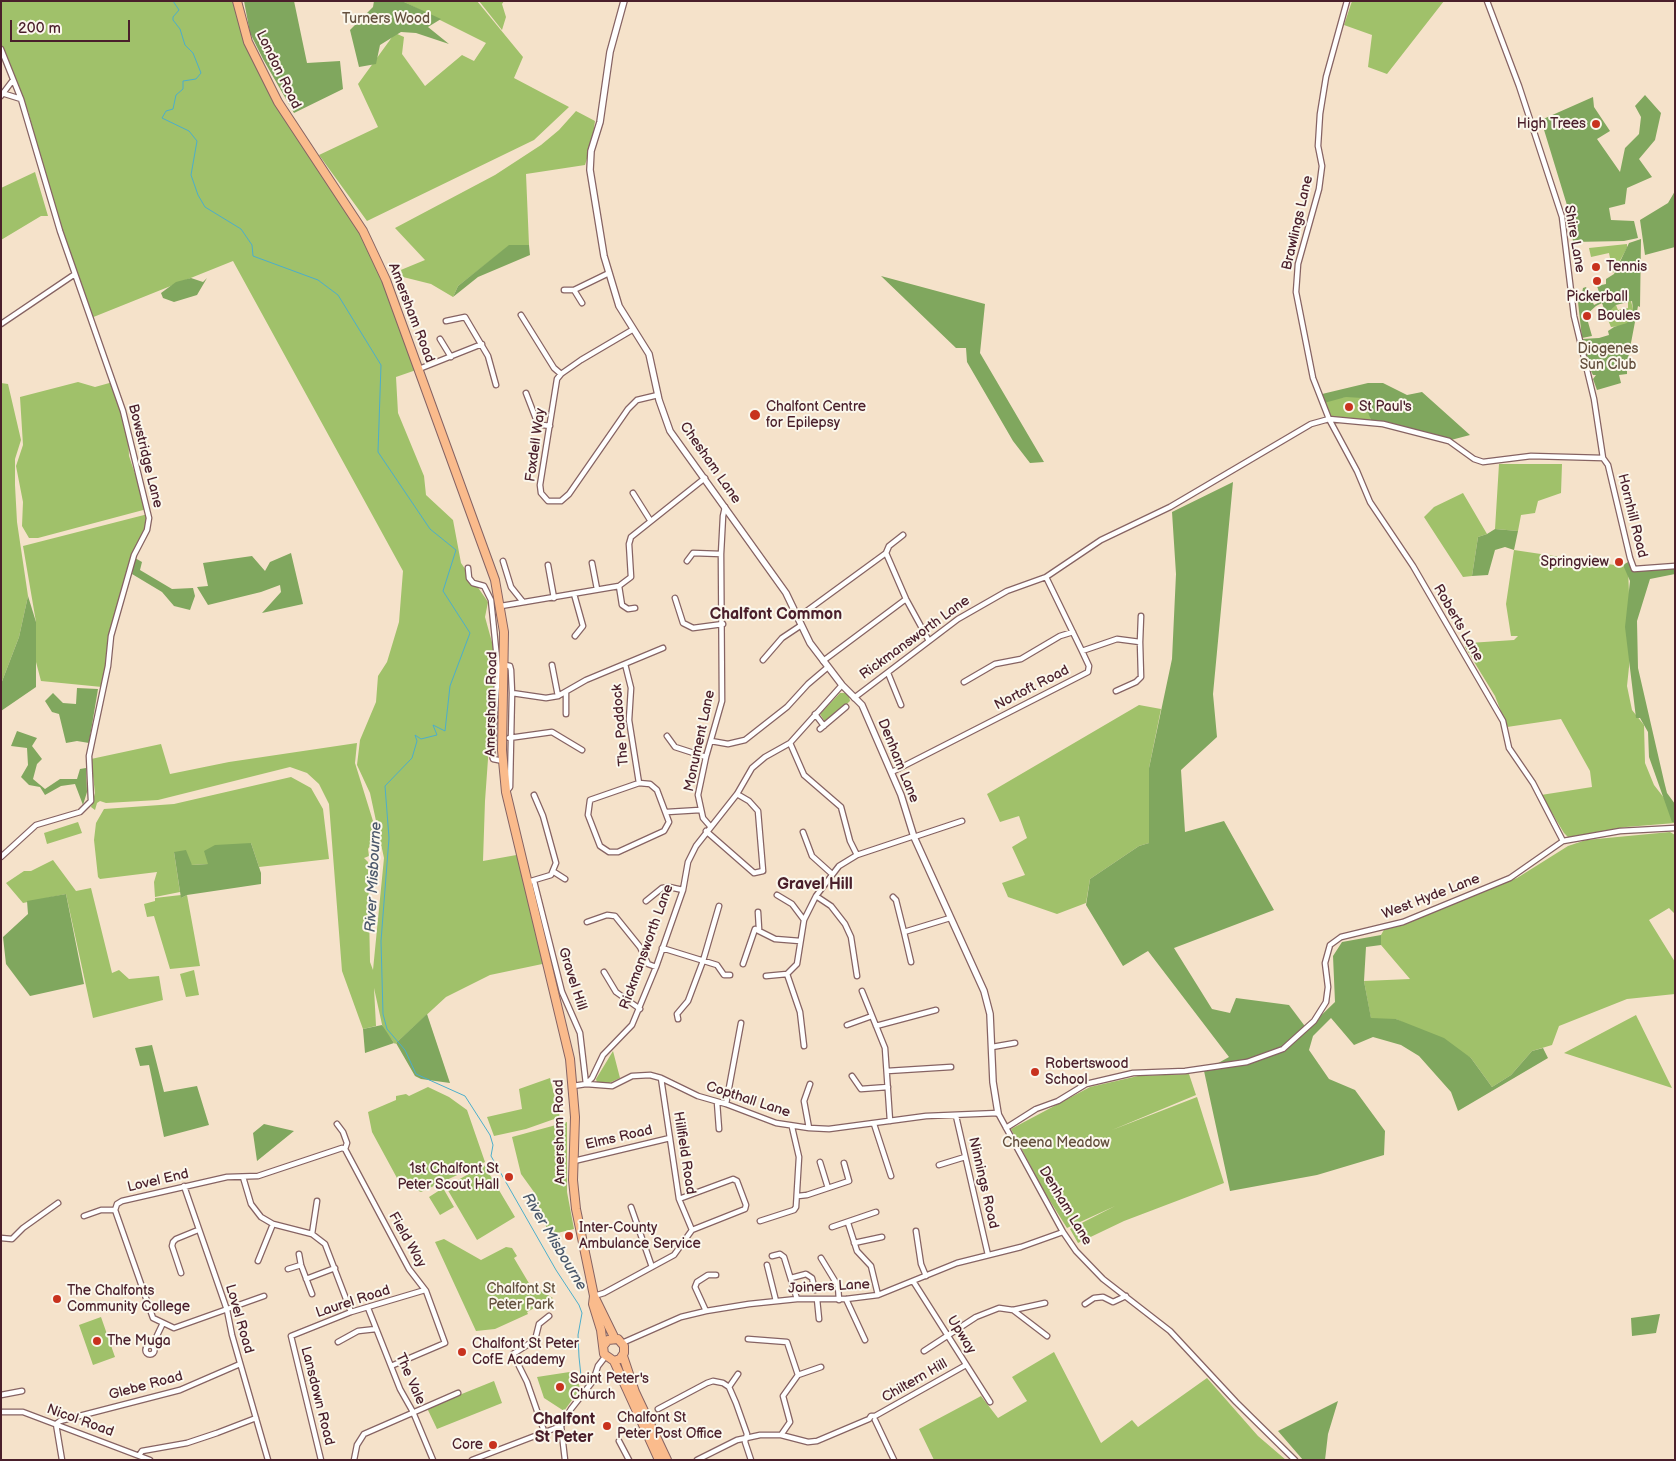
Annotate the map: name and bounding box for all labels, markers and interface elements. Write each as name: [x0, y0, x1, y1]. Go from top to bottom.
scale bar: [12, 10, 132, 42]
park label: Turners Wood: [342, 11, 430, 27]
text: 200 m: [18, 19, 61, 38]
street label: London Road: [252, 28, 304, 112]
place label: High Trees: [1517, 116, 1586, 132]
marker: High Trees: [1590, 118, 1602, 130]
street label: Brawlings Lane: [1279, 174, 1317, 272]
street label: Shire Lane: [1560, 204, 1588, 274]
place label: Tennis: [1606, 259, 1647, 275]
street label: Amersham Road: [384, 261, 438, 365]
marker: Tennis: [1590, 261, 1602, 273]
marker: Pickerball: [1591, 275, 1603, 287]
place label: Pickerball: [1566, 289, 1628, 305]
place label: Boules: [1597, 308, 1640, 324]
marker: Boules: [1581, 310, 1593, 322]
park label: Diogenes Sun Club: [1578, 341, 1638, 374]
place label: Chalfont Centre for Epilepsy: [766, 399, 866, 432]
place label: St Paul's: [1359, 399, 1412, 415]
marker: St Paul's: [1343, 401, 1355, 413]
street label: Bowstridge Lane: [124, 402, 166, 510]
street label: Foxdell Way: [523, 407, 549, 483]
marker: Chalfont Centre for Epilepsy: [748, 408, 762, 422]
street label: Chesham Lane: [676, 419, 744, 507]
street label: Hornhill Road: [1613, 472, 1651, 560]
place label: Springview: [1540, 554, 1609, 570]
marker: Springview: [1613, 556, 1625, 568]
street label: Roberts Lane: [1429, 582, 1487, 664]
street label: Rickmansworth Lane: [857, 592, 973, 684]
district label: Chalfont Common: [710, 605, 842, 625]
street label: Amersham Road: [483, 651, 501, 757]
street label: Nortoft Road: [992, 662, 1072, 714]
street label: The Paddock: [609, 683, 633, 767]
street label: Monument Lane: [681, 689, 719, 793]
street label: Denham Lane: [874, 717, 922, 805]
water label: River Misbourne: [362, 821, 386, 933]
street label: West Hyde Lane: [1380, 871, 1482, 923]
district label: Gravel Hill: [777, 875, 853, 895]
street label: Rickmansworth Lane: [617, 882, 677, 1012]
street label: Gravel Hill: [554, 946, 590, 1012]
place label: Robertswood School: [1045, 1056, 1129, 1088]
marker: Robertswood School: [1029, 1066, 1041, 1078]
street label: Copthall Lane: [704, 1078, 792, 1122]
street label: Amersham Road: [551, 1079, 569, 1185]
street label: Hillfield Road: [669, 1110, 699, 1196]
street label: Elms Road: [584, 1122, 654, 1154]
park label: Cheena Meadow: [1002, 1135, 1110, 1151]
street label: Ninnings Road: [964, 1136, 1002, 1230]
place label: 1st Chalfont St Peter Scout Hall: [397, 1161, 499, 1194]
street label: Denham Lane: [1035, 1164, 1095, 1248]
street label: Lovel End: [126, 1166, 190, 1196]
marker: 1st Chalfont St Peter Scout Hall: [503, 1171, 515, 1183]
water label: River Misbourne: [518, 1190, 590, 1294]
street label: Field Way: [384, 1209, 430, 1271]
place label: Inter-County Ambulance Service: [579, 1220, 701, 1252]
marker: Inter-County Ambulance Service: [563, 1230, 575, 1242]
street label: Joiners Lane: [788, 1276, 870, 1298]
park label: Chalfont St Peter Park: [486, 1281, 556, 1314]
street label: Laurel Road: [314, 1282, 392, 1322]
place label: The Chalfonts Community College: [67, 1283, 190, 1315]
street label: Lovel Road: [221, 1283, 257, 1355]
marker: The Chalfonts Community College: [51, 1293, 63, 1305]
street label: Upway: [943, 1313, 979, 1357]
place label: The Muga: [107, 1333, 171, 1349]
marker: The Muga: [91, 1335, 103, 1347]
place label: Chalfont St Peter CofE Academy: [472, 1336, 579, 1368]
street label: Lansdown Road: [297, 1345, 337, 1447]
marker: Chalfont St Peter CofE Academy: [456, 1346, 468, 1358]
street label: The Vale: [391, 1351, 429, 1407]
street label: Chiltern Hill: [879, 1356, 951, 1406]
street label: Glebe Road: [107, 1368, 185, 1404]
place label: Saint Peter's Church: [570, 1371, 649, 1404]
marker: Saint Peter's Church: [554, 1381, 566, 1393]
street label: Nicol Road: [44, 1401, 116, 1441]
district label: Chalfont St Peter: [533, 1410, 595, 1448]
place label: Chalfont St Peter Post Office: [617, 1410, 722, 1442]
marker: Chalfont St Peter Post Office: [601, 1420, 613, 1432]
place label: Core: [452, 1437, 483, 1453]
marker: Core: [487, 1439, 499, 1451]

